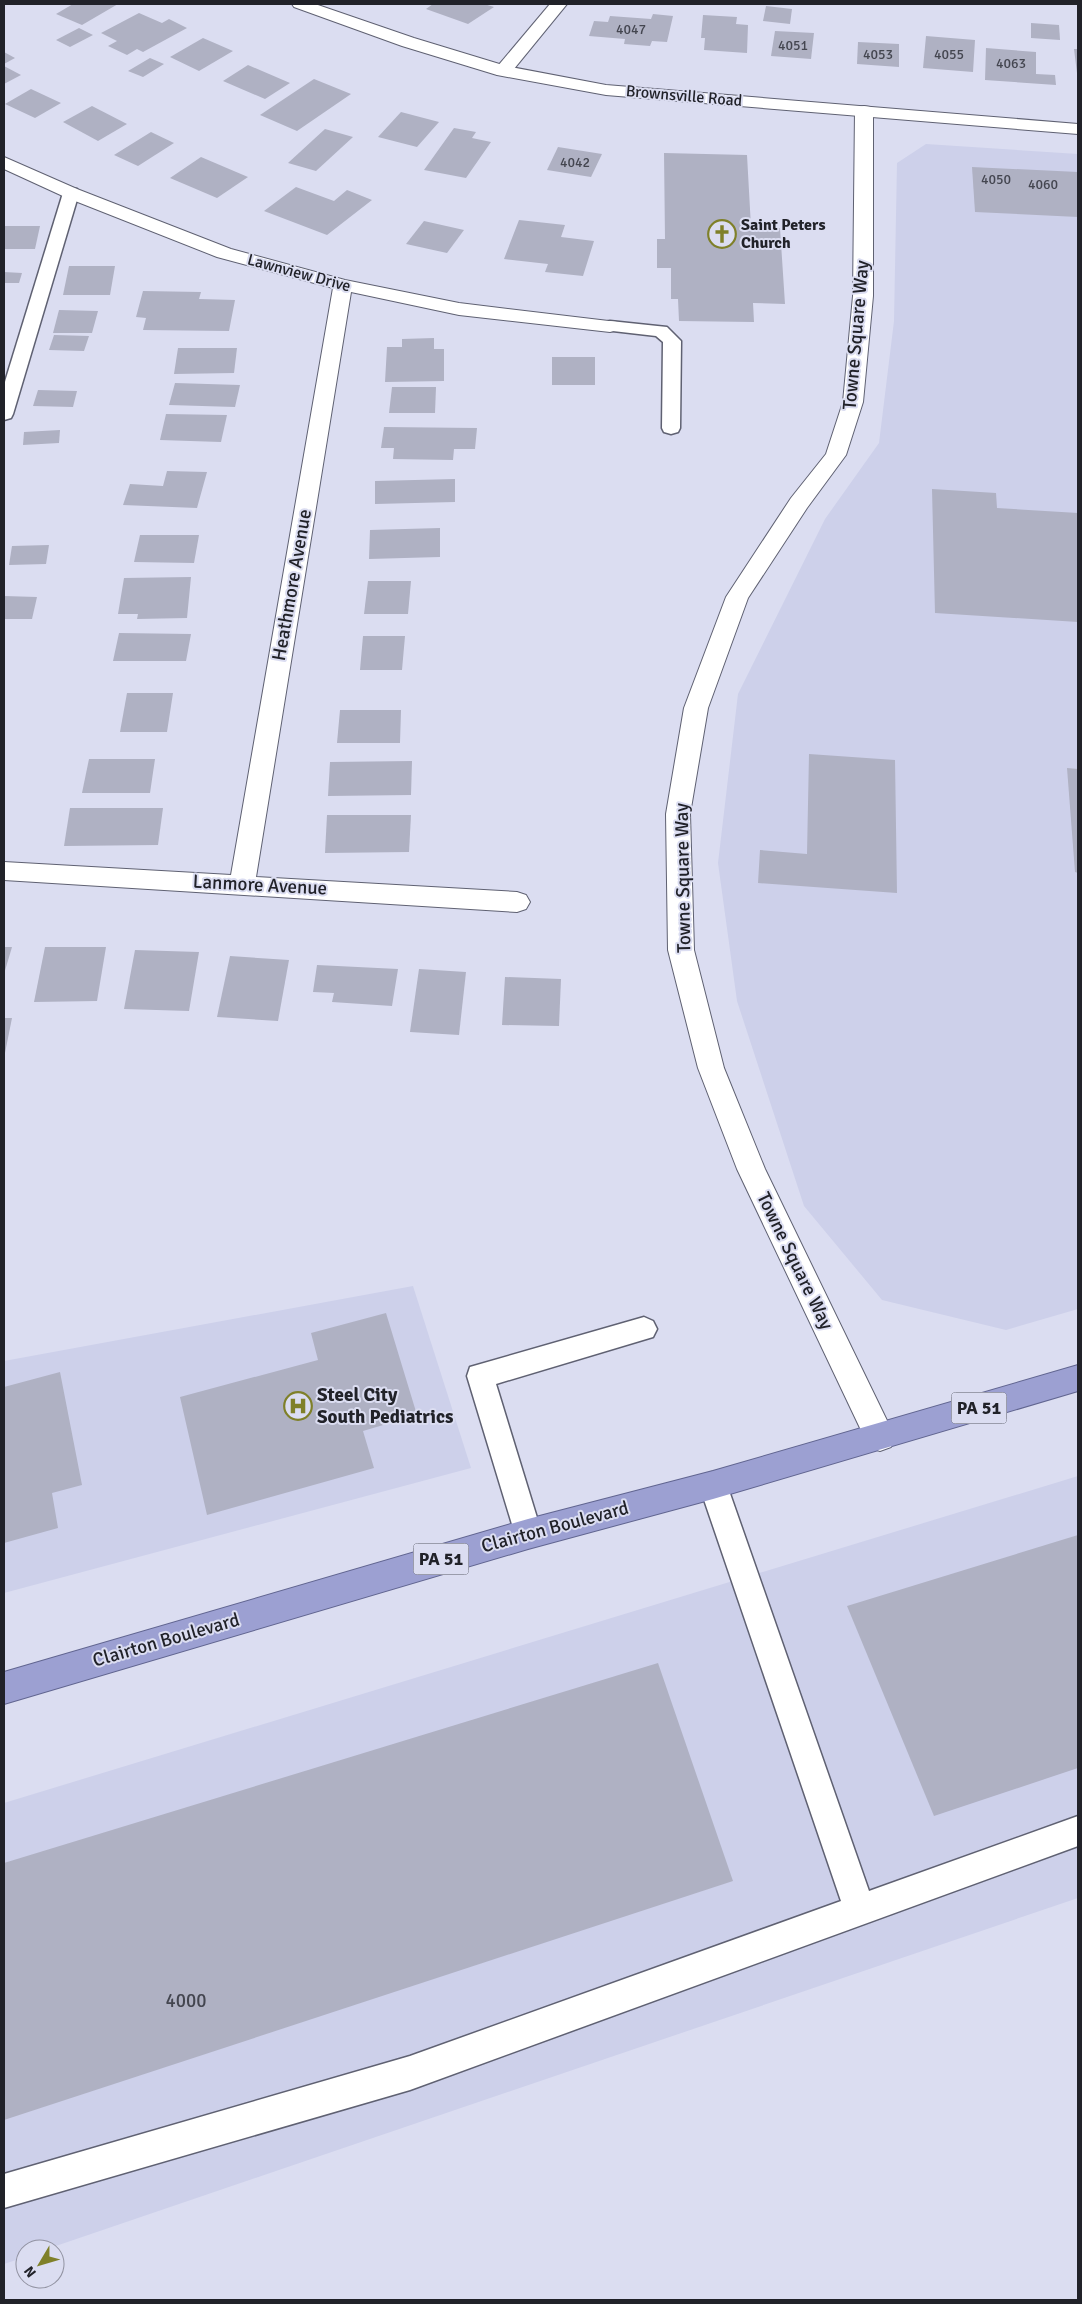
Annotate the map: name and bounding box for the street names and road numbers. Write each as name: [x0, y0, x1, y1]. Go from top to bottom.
street label: Brownsville Road: [625, 81, 743, 111]
street label: Lawnview Drive: [245, 250, 353, 296]
street label: Towne Square Way: [838, 259, 874, 411]
street label: Heathmore Avenue: [267, 507, 317, 663]
street label: Towne Square Way: [670, 803, 696, 953]
street label: Lanmore Avenue: [192, 869, 328, 901]
street label: Towne Square Way: [751, 1188, 839, 1334]
road number: PA 51: [952, 1392, 1006, 1424]
street label: Clairton Boulevard: [479, 1496, 631, 1558]
road number: PA 51: [414, 1544, 468, 1575]
street label: Clairton Boulevard: [90, 1608, 242, 1672]

